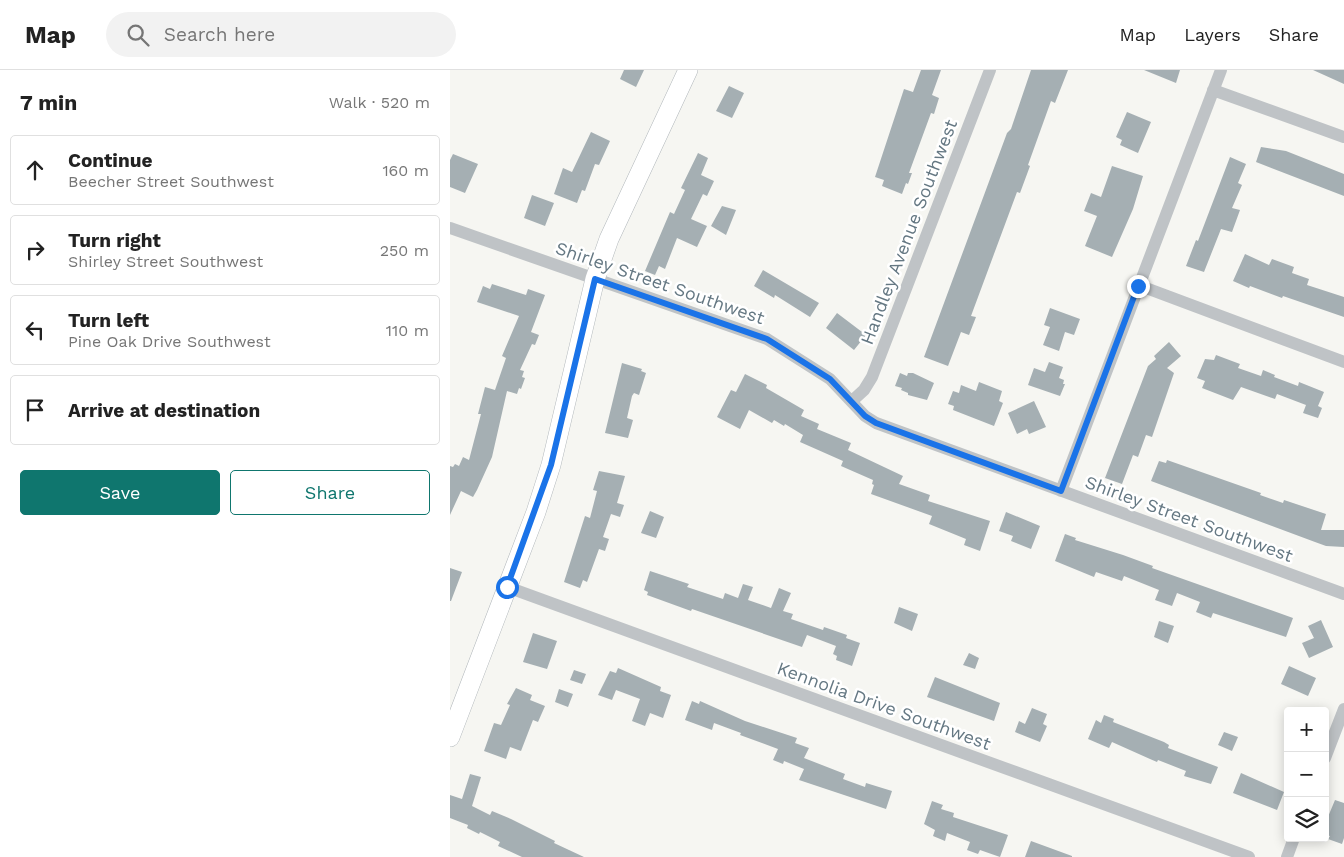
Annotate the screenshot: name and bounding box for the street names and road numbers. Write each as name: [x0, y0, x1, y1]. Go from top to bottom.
street label: Handley Avenue Southwest: [856, 116, 961, 347]
street label: Shirley Street Southwest: [553, 237, 768, 328]
street label: Shirley Street Southwest: [1082, 471, 1296, 566]
street label: Kennolia Drive Southwest: [774, 657, 994, 754]

